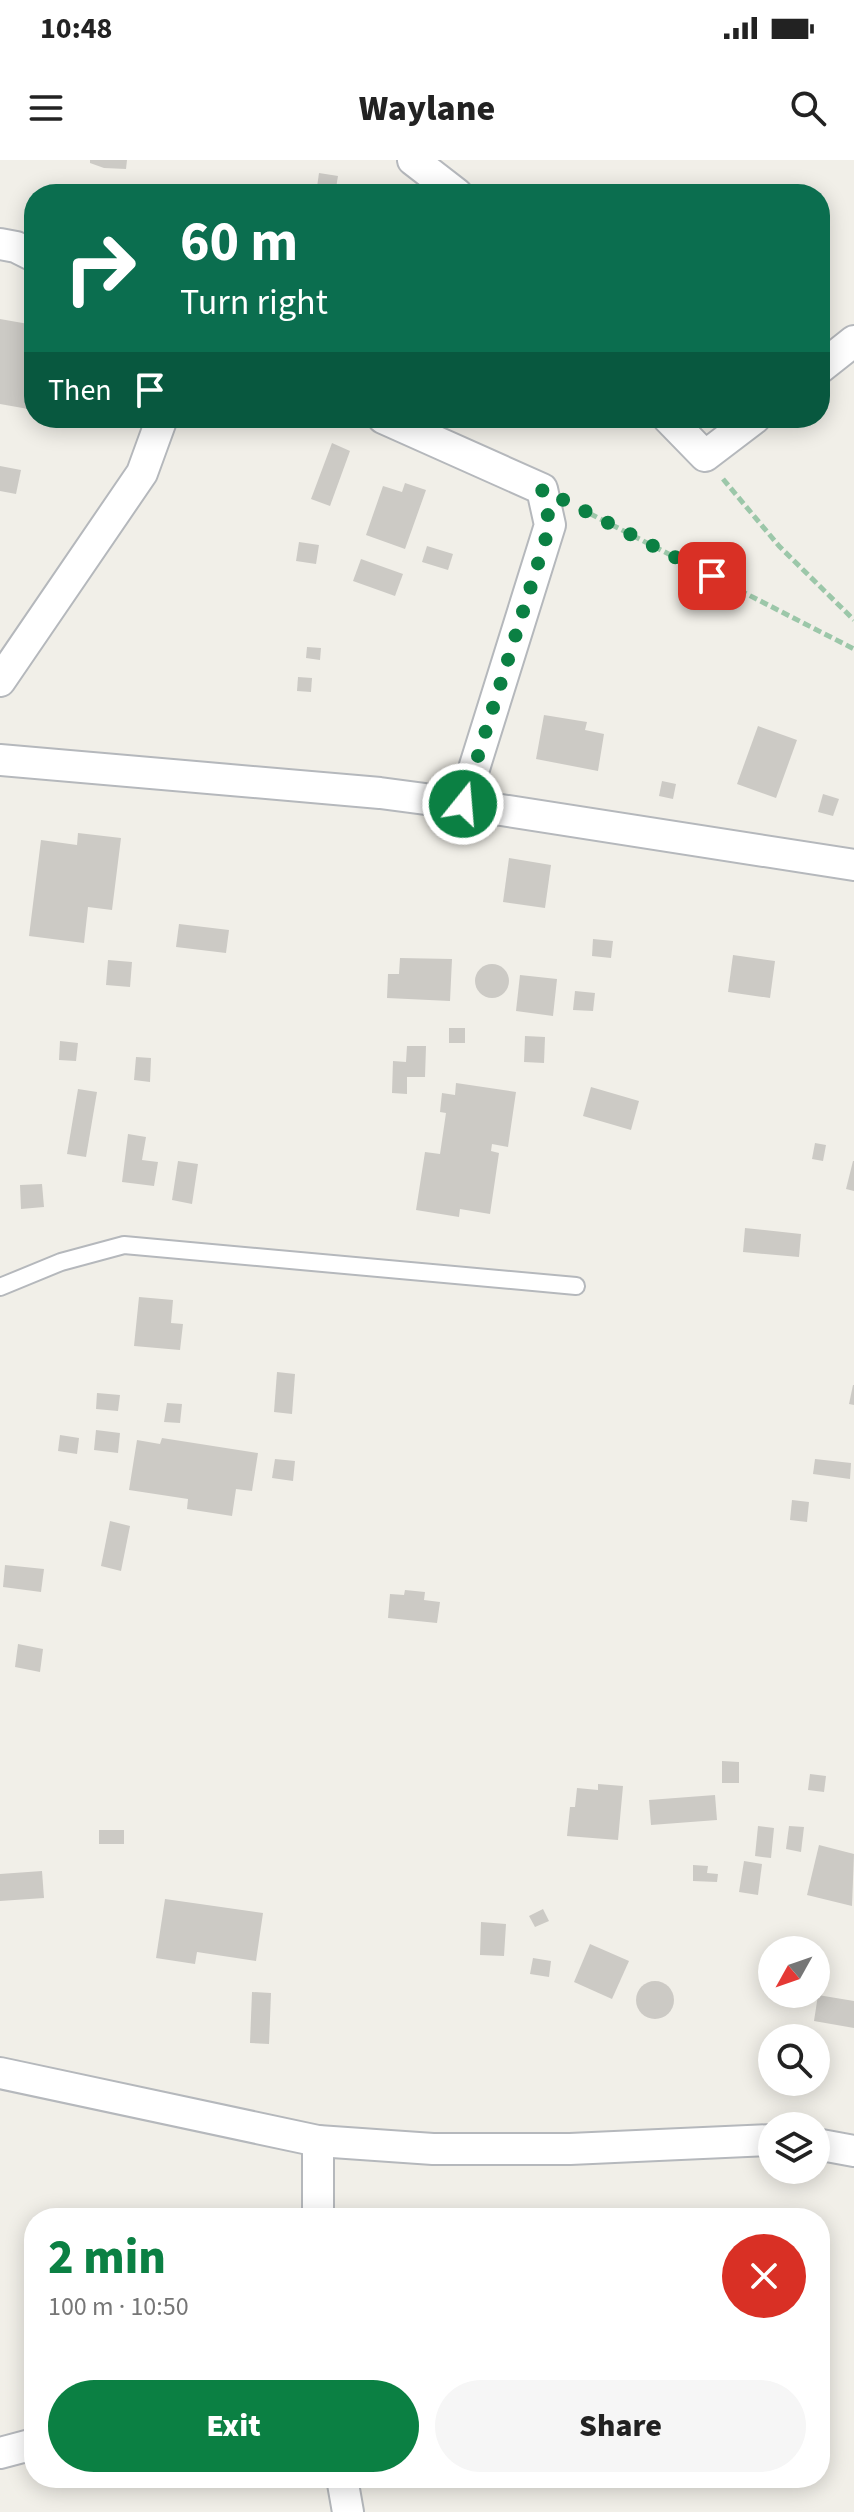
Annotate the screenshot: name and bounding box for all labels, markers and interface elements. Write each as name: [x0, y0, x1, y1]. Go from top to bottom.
text: 10:48: [40, 7, 112, 50]
text: Waylane: [359, 83, 495, 134]
icon: menu: [24, 86, 68, 130]
icon: search: [786, 86, 830, 130]
text: 60 m: [180, 203, 298, 282]
icon: right: [48, 216, 152, 320]
text: Turn right: [180, 277, 328, 328]
icon: arrive: [128, 368, 172, 412]
text: Then: [48, 369, 112, 412]
pin: [678, 542, 746, 610]
icon: arrive: [690, 554, 734, 598]
position arrow: [421, 762, 505, 846]
north arrow: [758, 1936, 830, 2008]
map controls: [758, 1936, 830, 2184]
button: search: [758, 2024, 830, 2096]
button: layers: [758, 2112, 830, 2184]
text: 2 min: [48, 2224, 166, 2292]
button: close: [722, 2234, 806, 2318]
text: 100 m · 10:50: [48, 2288, 189, 2325]
button: Exit: [48, 2380, 419, 2472]
button: Share: [435, 2380, 806, 2472]

